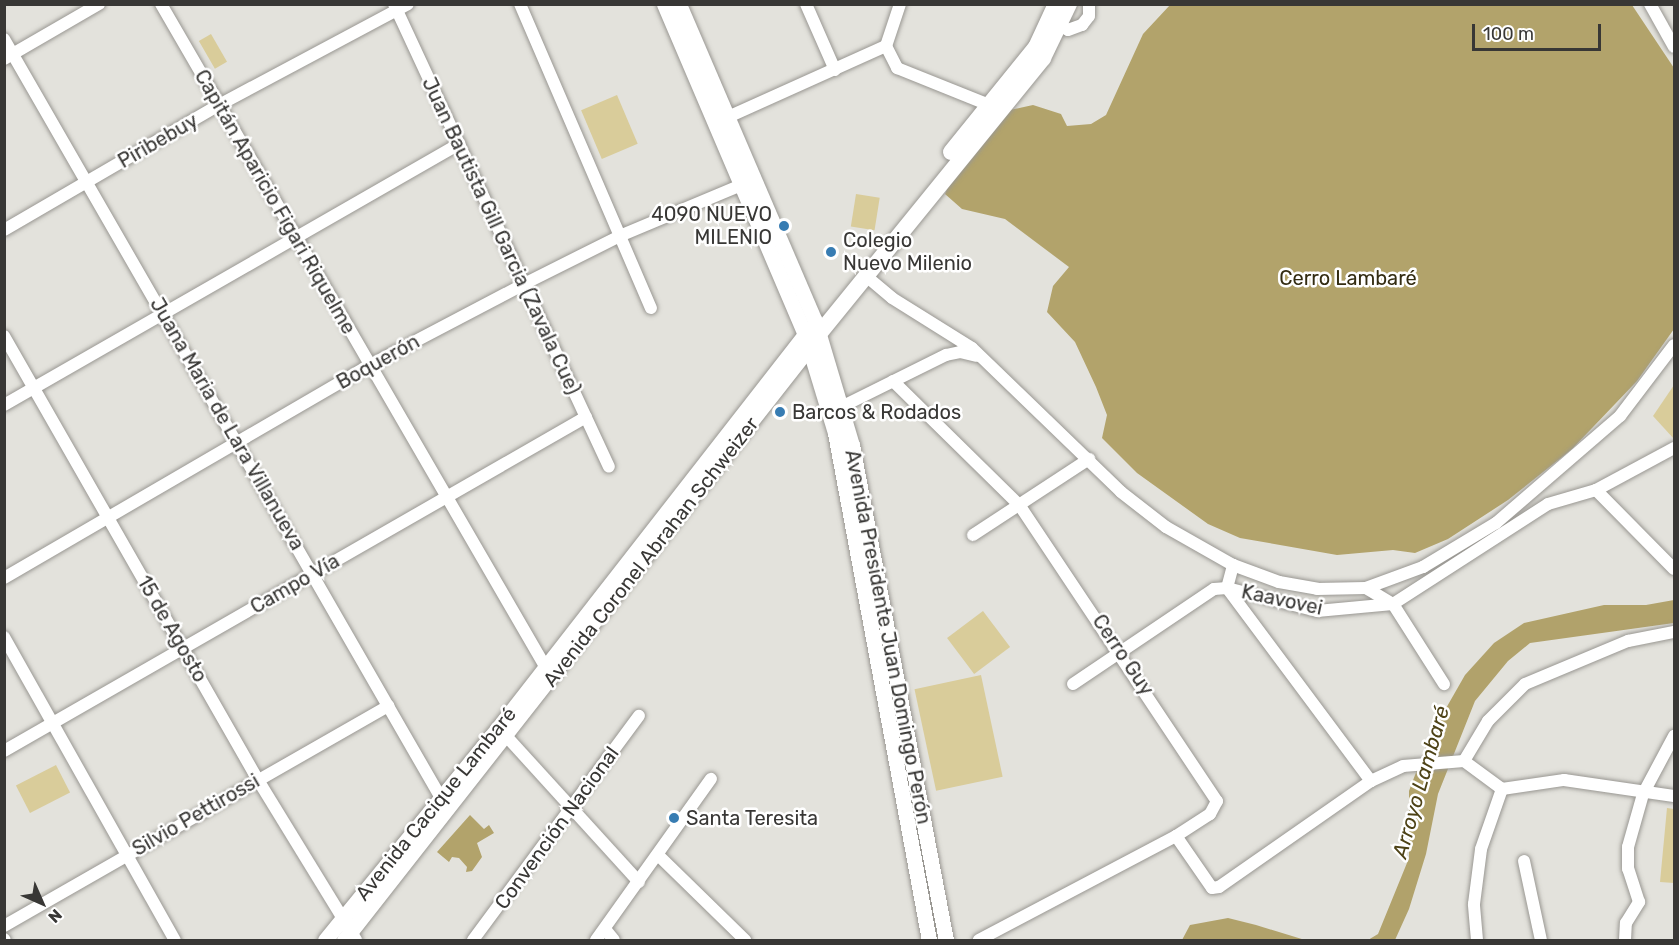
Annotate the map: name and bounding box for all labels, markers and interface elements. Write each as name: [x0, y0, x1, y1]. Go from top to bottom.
scale bar: [1475, 12, 1604, 50]
text: 100 m: [1483, 23, 1534, 45]
street label: Capitán Aparicio Figari Riquelme: [189, 65, 361, 339]
street label: Juan Bautista Gill Garcia (Zavala Cue): [417, 74, 585, 398]
street label: Piribebuy: [114, 109, 202, 173]
place label: 4090 NUEVO MILENIO: [651, 202, 772, 249]
marker: 4090 NUEVO MILENIO: [777, 219, 791, 233]
place label: Colegio Nuevo Milenio: [843, 228, 972, 275]
marker: Colegio Nuevo Milenio: [824, 245, 838, 259]
park label: Cerro Lambaré: [1279, 266, 1417, 290]
street label: Juana Maria de Lara Villanueva: [145, 293, 309, 555]
street label: Boquerón: [332, 329, 424, 395]
place label: Barcos & Rodados: [792, 400, 961, 424]
marker: Barcos & Rodados: [773, 405, 787, 419]
street label: Avenida Coronel Abrahan Schweizer: [538, 412, 764, 692]
street label: Avenida Presidente Juan Domingo Perón: [840, 448, 936, 826]
street label: Campo Vía: [246, 549, 344, 619]
street label: 15 de Agosto: [132, 571, 212, 687]
street label: Kaavovei: [1239, 580, 1325, 620]
street label: Cerro Guy: [1087, 610, 1159, 700]
street label: Avenida Cacique Lambaré: [351, 703, 521, 905]
water label: Arroyo Lambaré: [1387, 703, 1455, 861]
street label: Convención Nacional: [490, 742, 624, 914]
street label: Silvio Pettirossi: [128, 769, 264, 861]
place label: Santa Teresita: [686, 806, 819, 830]
marker: Santa Teresita: [667, 811, 681, 825]
north arrow: [12, 873, 72, 933]
text: N: [44, 905, 66, 927]

